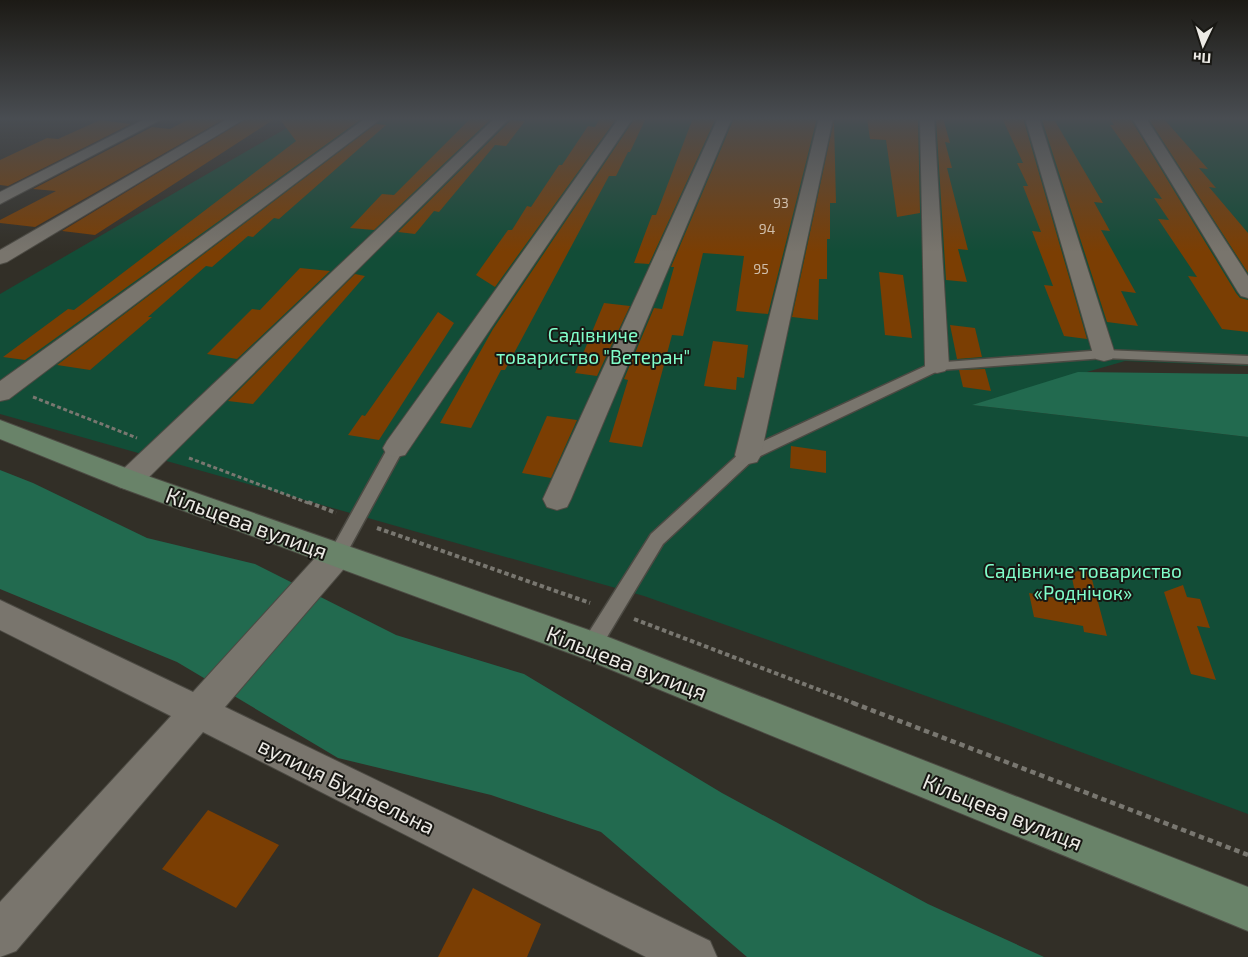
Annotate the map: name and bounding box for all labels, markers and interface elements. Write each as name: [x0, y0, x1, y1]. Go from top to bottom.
north arrow: [1178, 20, 1228, 70]
text: Пн: [1192, 49, 1212, 68]
house number: 93: [773, 194, 789, 211]
house number: 94: [759, 220, 775, 237]
house number: 95: [753, 260, 769, 277]
park label: Садівниче товариство "Ветеран": [496, 323, 690, 368]
street label: Кільцева вулиця: [162, 481, 331, 564]
park label: Садівниче товариство «Роднічок»: [984, 559, 1182, 604]
street label: Кільцева вулиця: [543, 619, 711, 706]
street label: вулиця Будівельна: [254, 731, 440, 840]
street label: Кільцева вулиця: [919, 767, 1087, 856]

